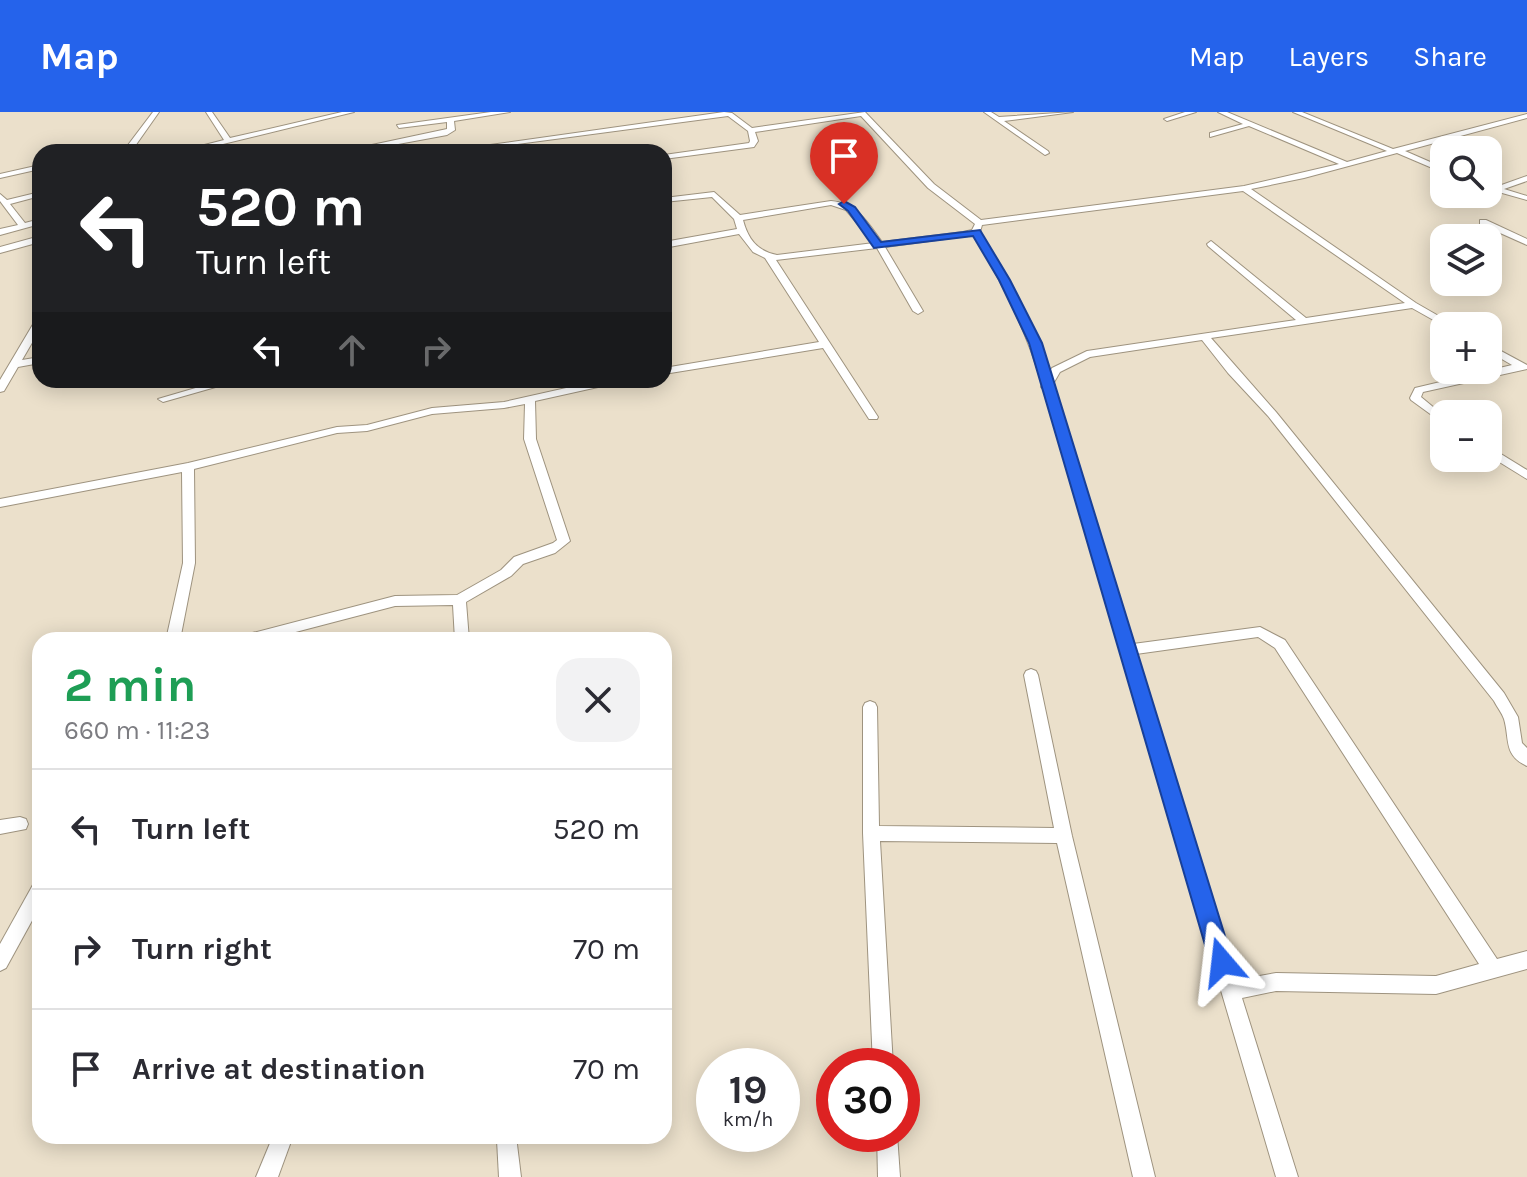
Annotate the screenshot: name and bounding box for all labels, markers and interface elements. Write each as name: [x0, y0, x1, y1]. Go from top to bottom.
text: Map: [40, 34, 119, 79]
text: Map: [1189, 40, 1244, 73]
text: Layers: [1288, 40, 1369, 73]
text: Share: [1413, 40, 1487, 73]
pin: [810, 122, 878, 204]
icon: arrive: [822, 134, 866, 178]
map controls: [1430, 136, 1502, 472]
button: search: [1430, 136, 1502, 208]
text: 520 m: [196, 174, 365, 239]
icon: left: [64, 176, 168, 280]
button: layers: [1430, 224, 1502, 296]
text: Turn left: [196, 241, 331, 283]
button: +: [1430, 312, 1502, 384]
icon: left: [246, 328, 290, 372]
icon: ahead: [330, 328, 374, 372]
icon: right: [414, 328, 458, 372]
button: −: [1430, 400, 1502, 472]
text: 2 min: [64, 657, 196, 713]
button: close: [556, 658, 640, 742]
text: 660 m · 11:23: [64, 715, 210, 746]
icon: left: [64, 807, 108, 851]
text: Turn left: [132, 811, 250, 847]
text: 520 m: [553, 811, 640, 847]
position arrow: [1180, 920, 1264, 1004]
icon: right: [64, 927, 108, 971]
text: Turn right: [132, 931, 272, 967]
text: 70 m: [573, 931, 640, 967]
icon: arrive: [64, 1047, 108, 1091]
speed limit sign: 30: [816, 1048, 920, 1152]
text: Arrive at destination: [132, 1051, 426, 1087]
text: 70 m: [573, 1051, 640, 1087]
text: 19: [729, 1066, 767, 1113]
text: km/h: [723, 1108, 773, 1131]

